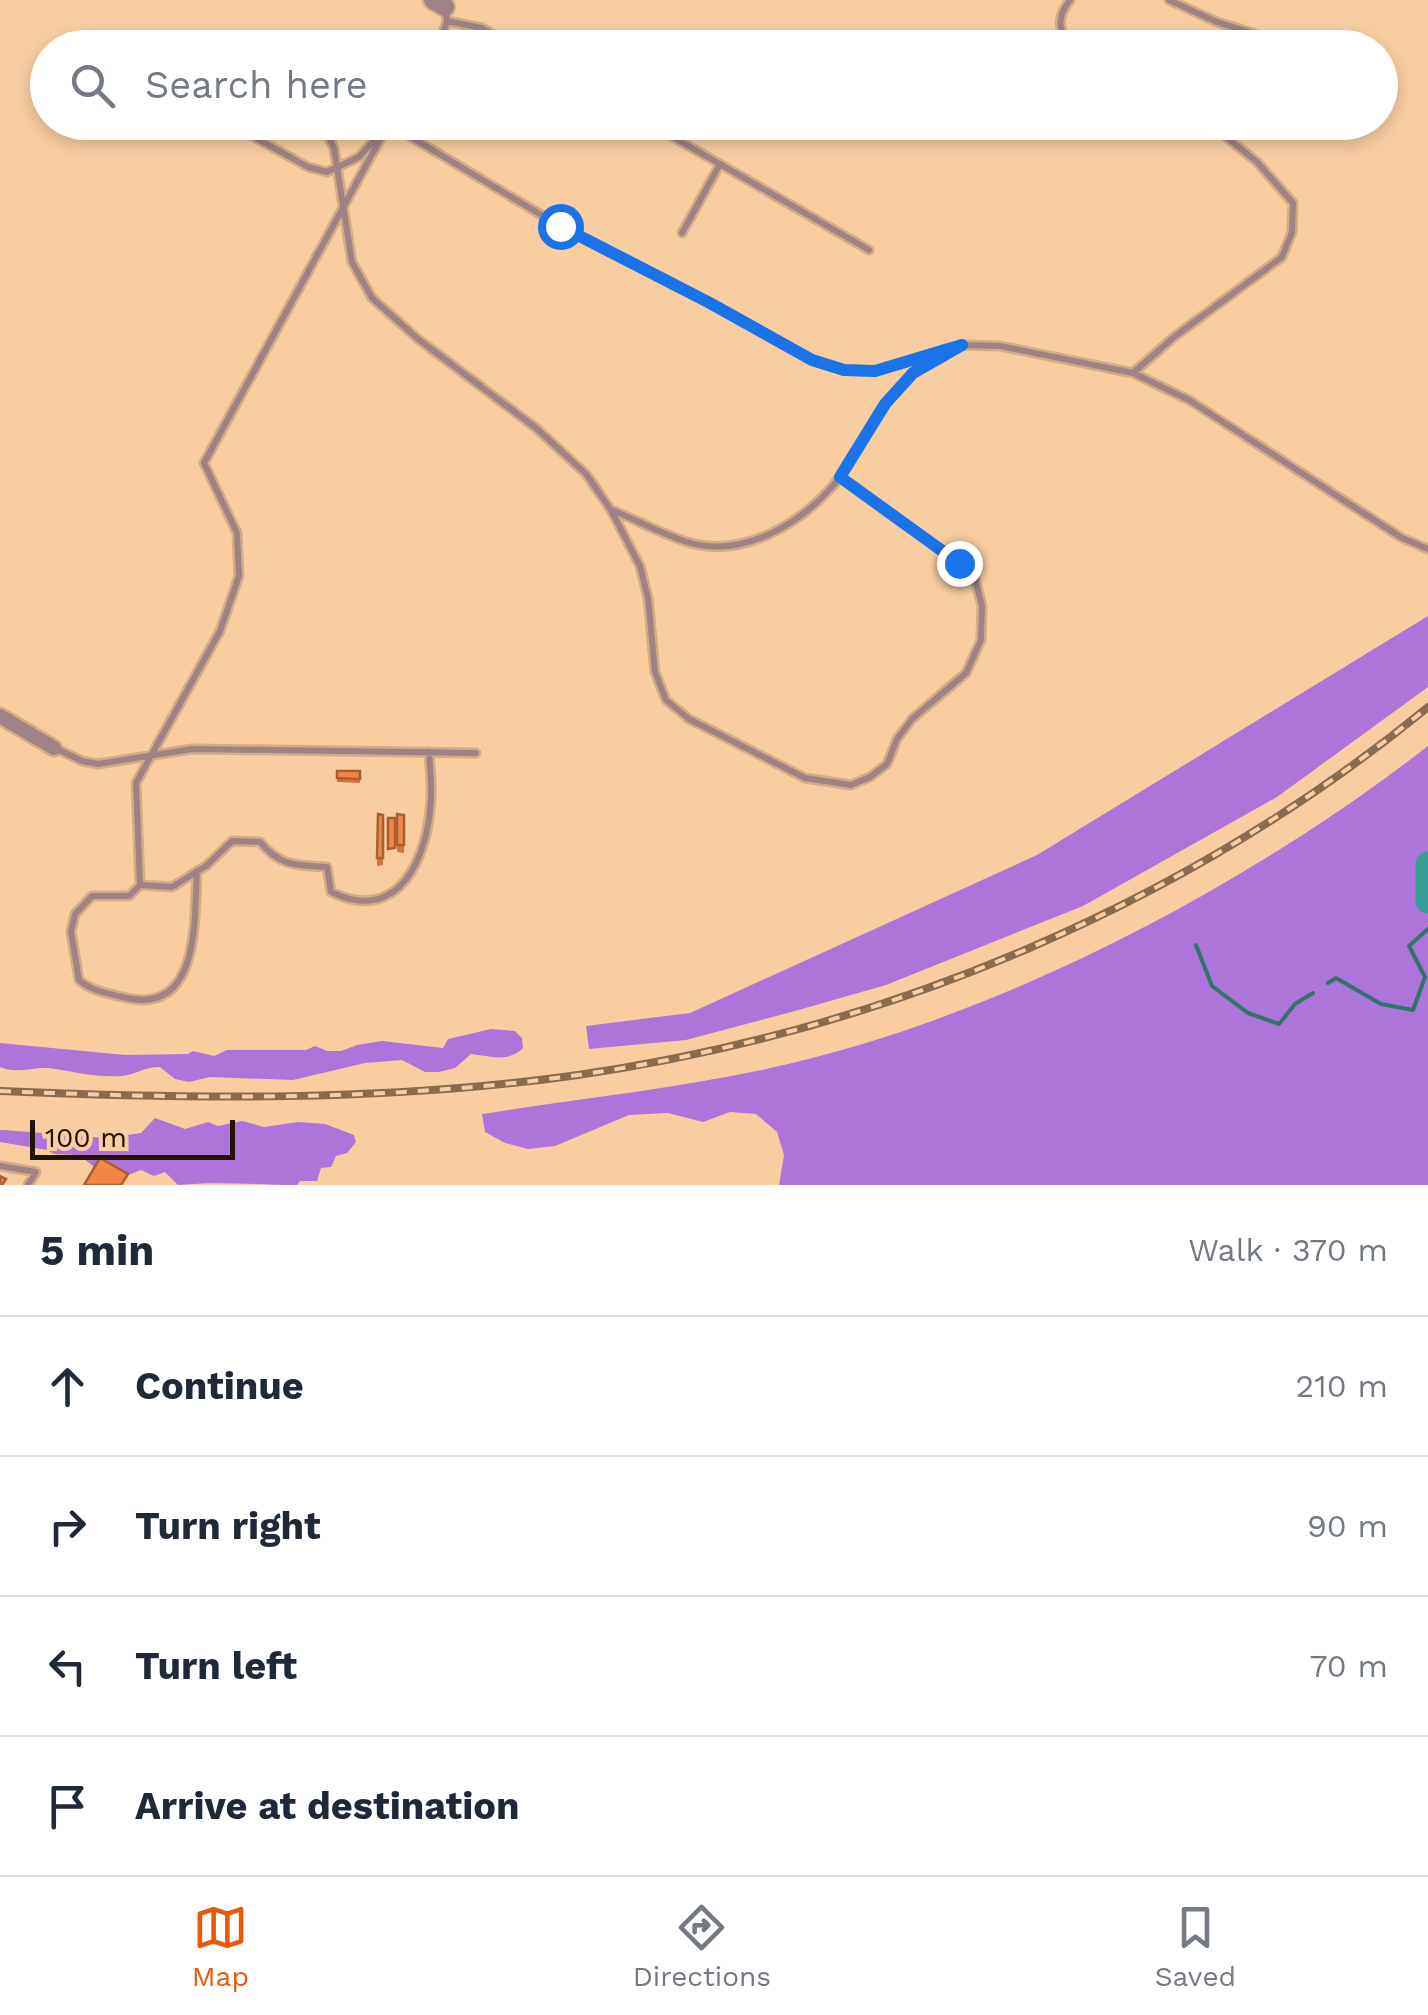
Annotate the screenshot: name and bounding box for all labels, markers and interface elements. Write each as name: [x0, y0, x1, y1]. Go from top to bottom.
search box: [30, 30, 1398, 140]
icon: search: [65, 58, 120, 113]
text: Search here: [145, 63, 368, 107]
route start: [538, 204, 584, 250]
route end: [937, 541, 983, 587]
scale bar: [30, 1115, 235, 1160]
text: 100 m: [45, 1121, 127, 1154]
text: 5 min: [40, 1226, 154, 1275]
text: Walk · 370 m: [1188, 1231, 1388, 1269]
icon: ahead: [40, 1359, 95, 1414]
text: Continue: [135, 1364, 304, 1408]
text: 210 m: [1296, 1367, 1388, 1405]
icon: right: [40, 1499, 95, 1554]
text: Turn right: [135, 1504, 321, 1548]
text: 90 m: [1307, 1507, 1388, 1545]
icon: left: [40, 1639, 95, 1694]
text: Turn left: [135, 1644, 297, 1688]
text: 70 m: [1309, 1647, 1388, 1685]
icon: arrive: [40, 1779, 95, 1834]
text: Arrive at destination: [135, 1784, 520, 1828]
tab: Map: [192, 1900, 249, 1993]
tab: Directions: [633, 1900, 771, 1993]
tab: Saved: [1155, 1900, 1236, 1993]

